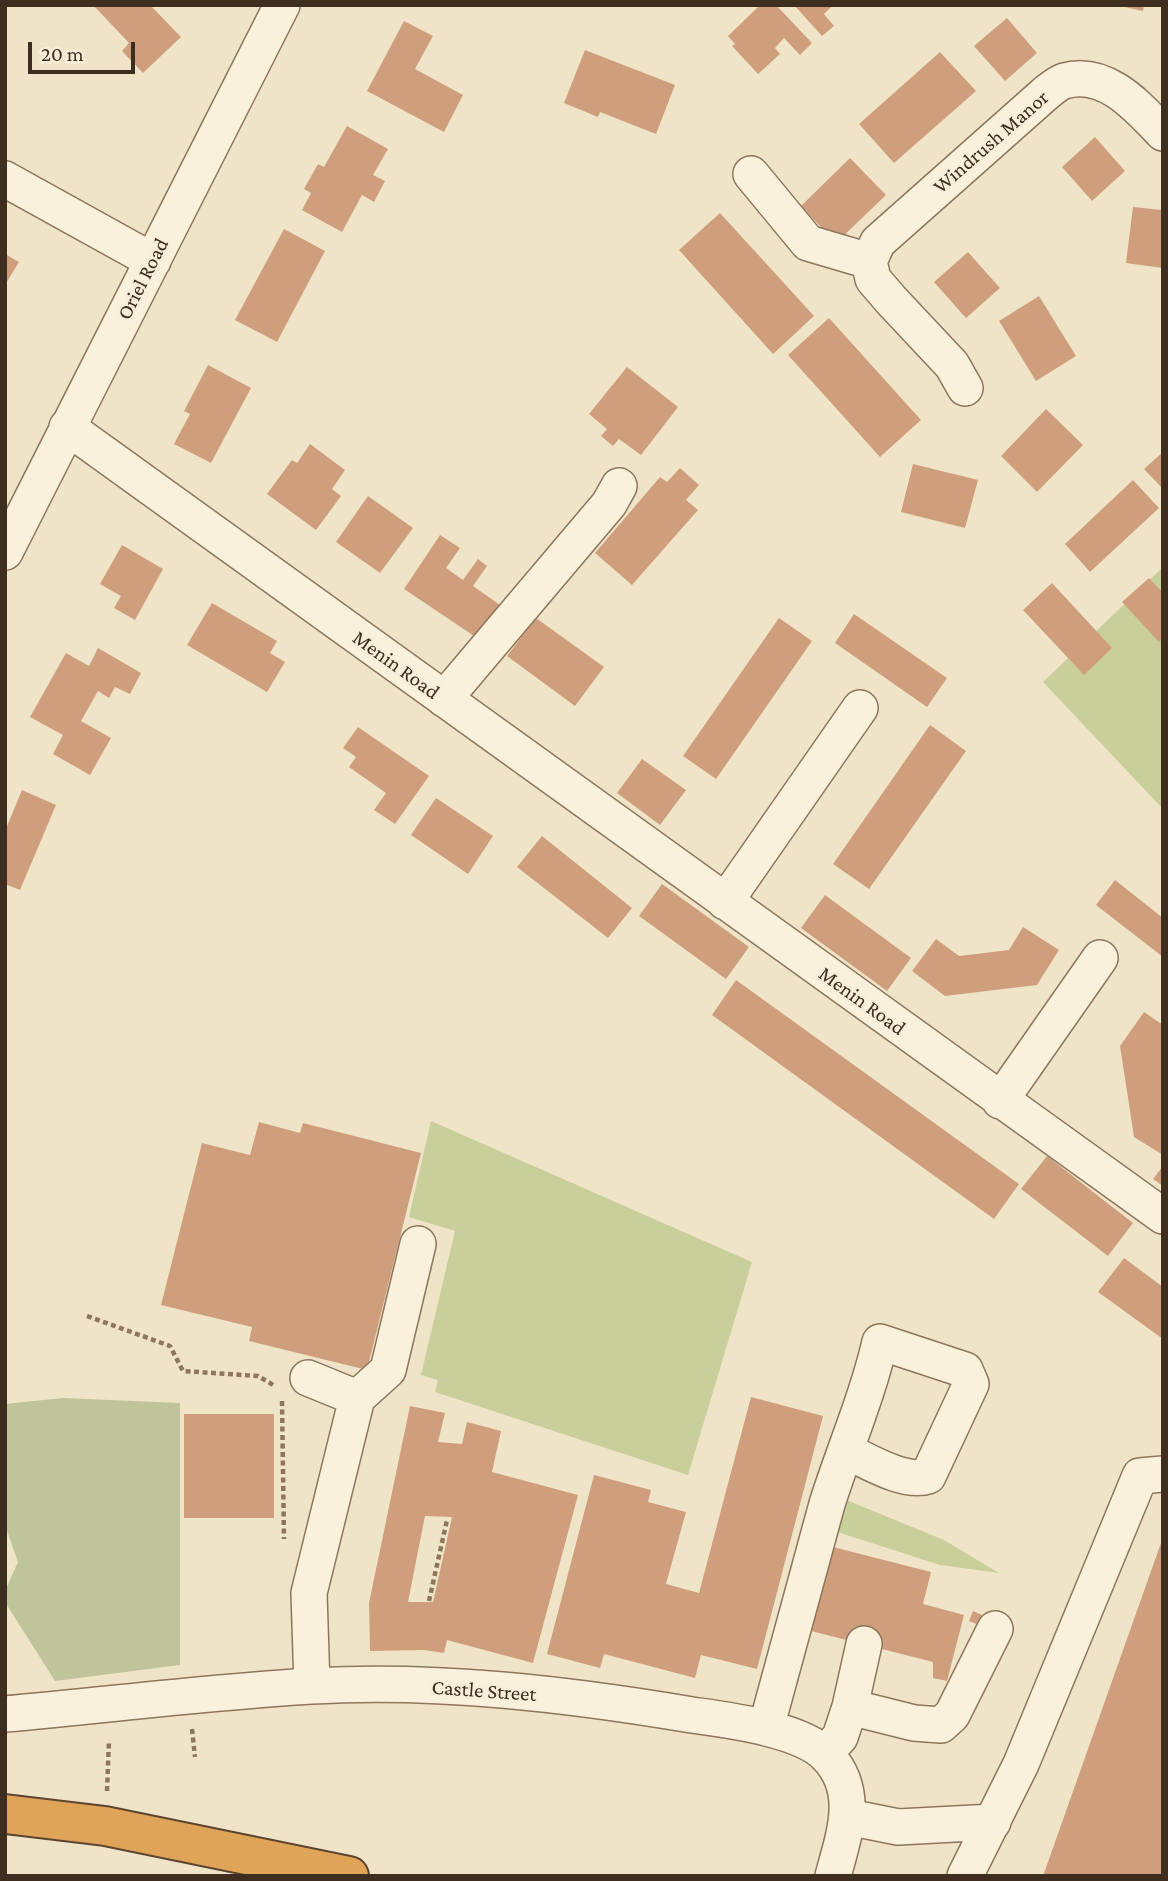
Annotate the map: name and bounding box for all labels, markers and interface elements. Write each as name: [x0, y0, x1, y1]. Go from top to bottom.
scale bar: [32, 28, 138, 72]
text: 20 m: [41, 42, 84, 66]
street label: Windrush Manor: [928, 85, 1054, 199]
street label: Oriel Road: [112, 234, 174, 324]
street label: Menin Road: [348, 625, 444, 705]
street label: Menin Road: [814, 961, 910, 1041]
street label: Castle Street: [431, 1675, 537, 1707]

